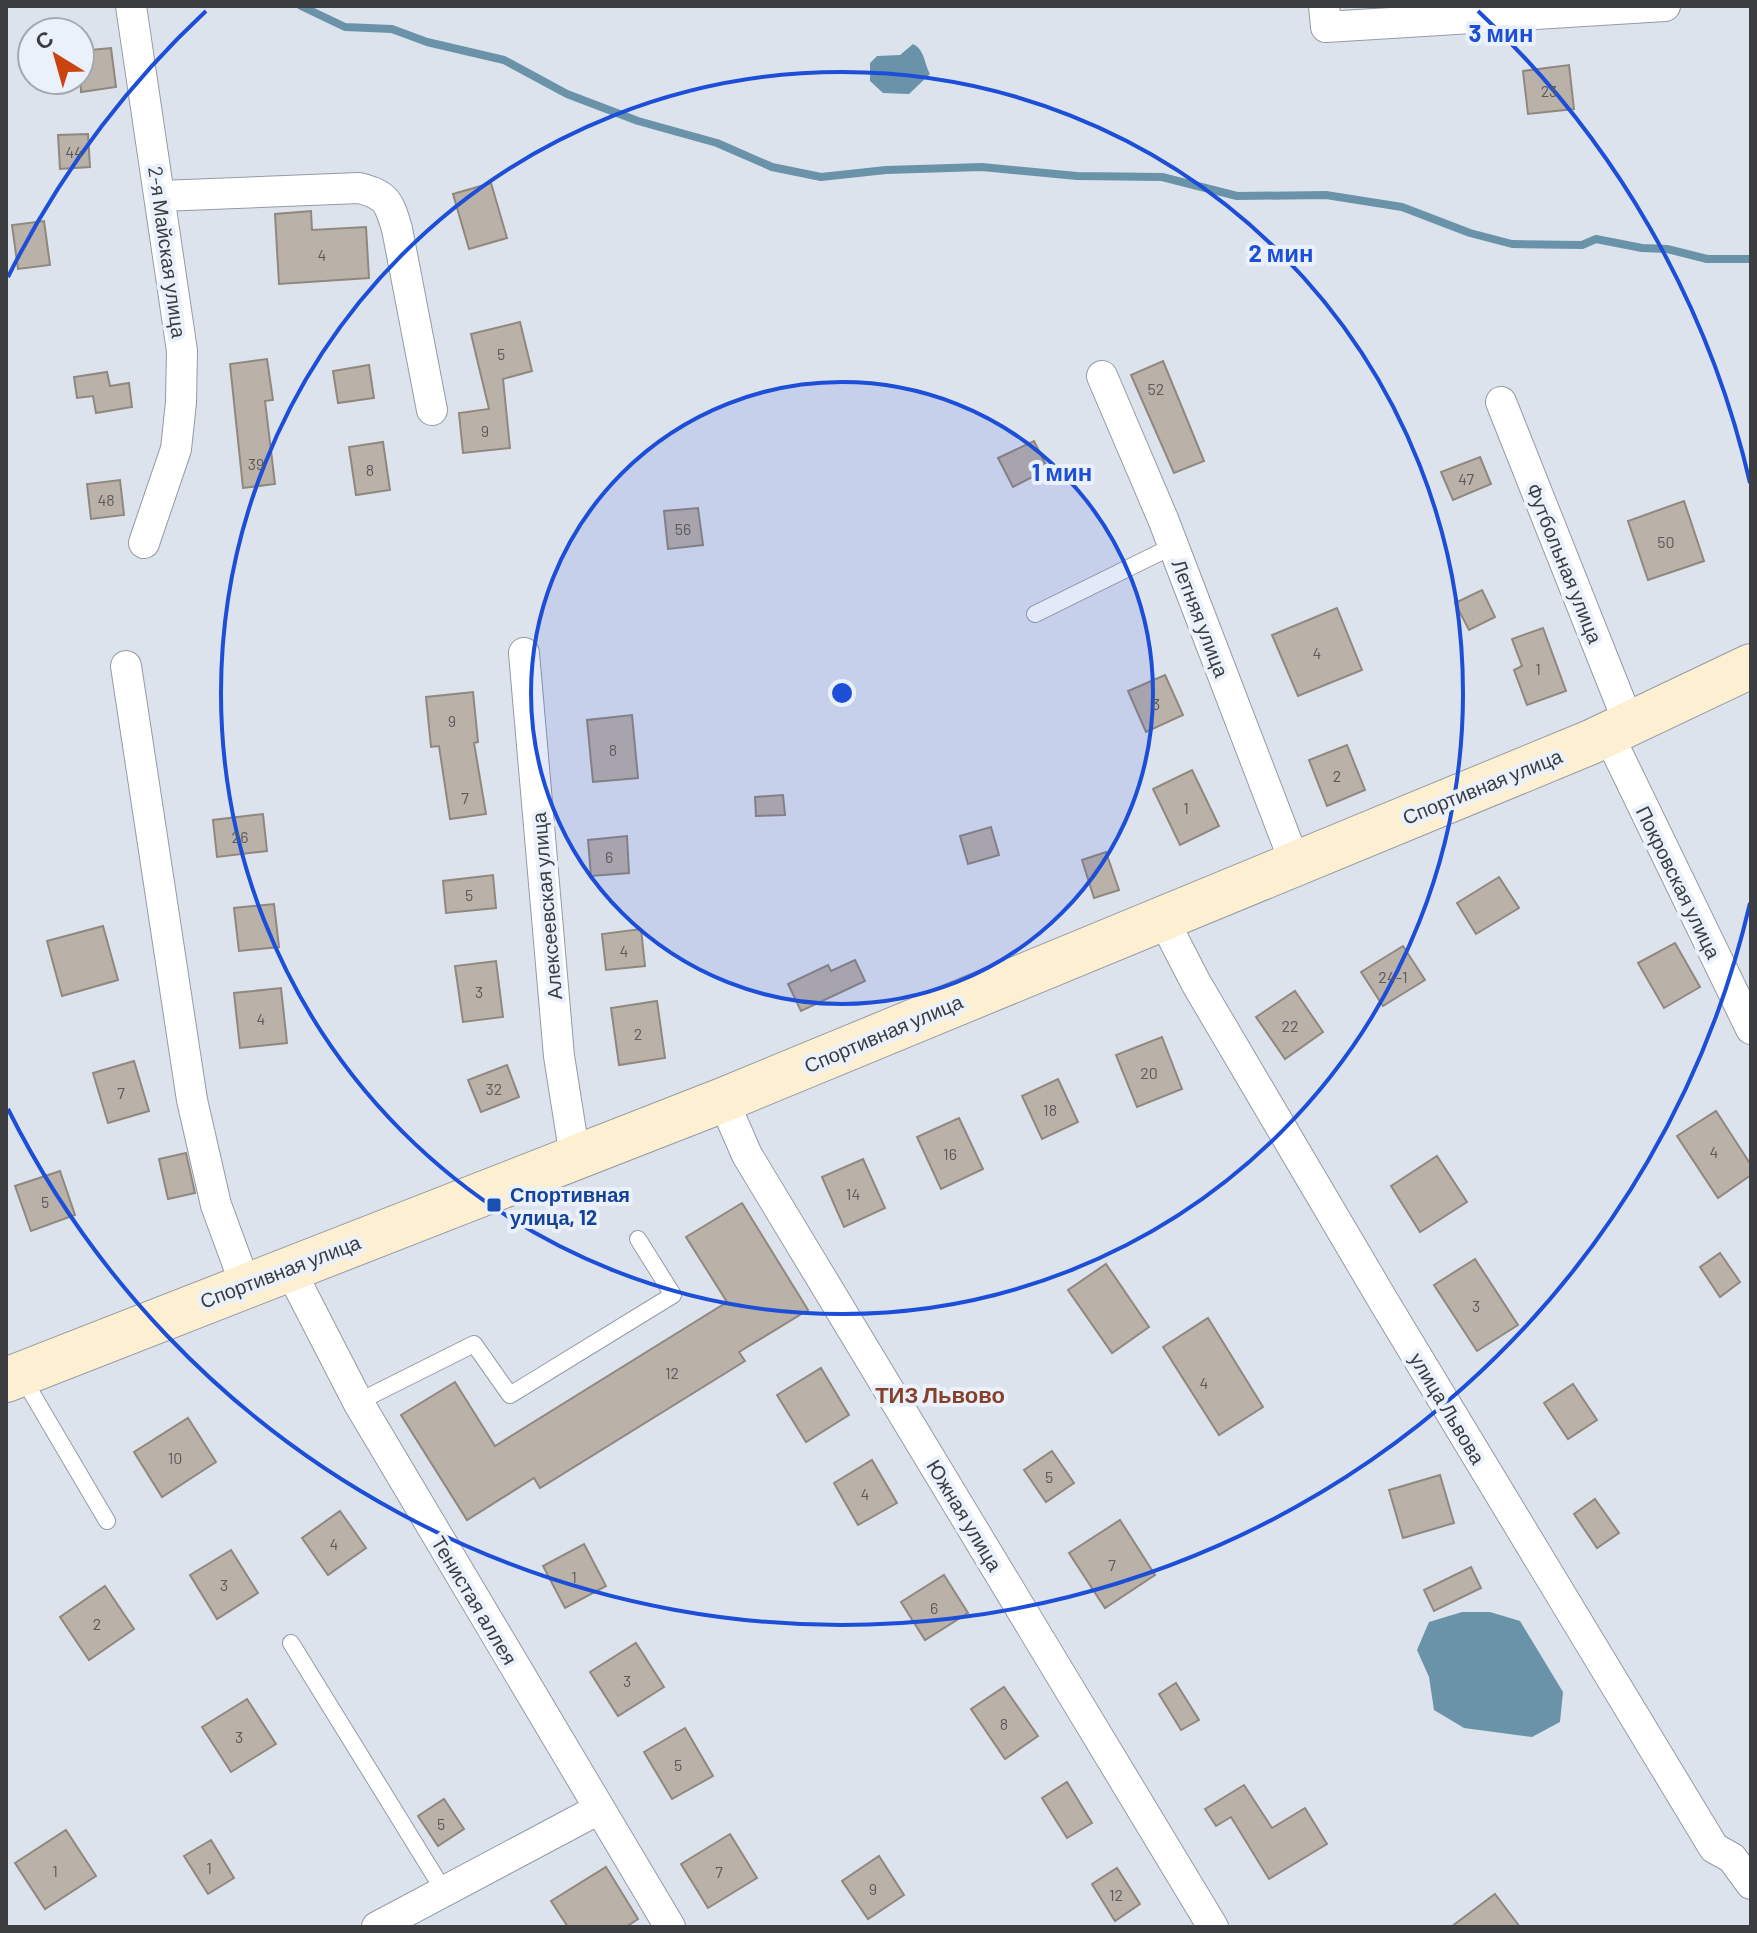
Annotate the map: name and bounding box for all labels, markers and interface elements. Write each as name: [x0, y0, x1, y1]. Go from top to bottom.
north arrow: [16, 16, 96, 96]
text: 3 мин: [1469, 18, 1533, 47]
text: С: [29, 24, 58, 54]
house number: 23: [1541, 81, 1557, 100]
house number: 44: [65, 142, 83, 161]
street label: 2-я Майская улица: [144, 165, 192, 340]
text: 2 мин: [1248, 238, 1314, 267]
house number: 4: [318, 245, 326, 264]
house number: 5: [497, 344, 505, 363]
house number: 52: [1148, 379, 1164, 398]
house number: 9: [481, 421, 489, 440]
house number: 39: [248, 454, 264, 473]
text: 1 мин: [1032, 457, 1092, 486]
house number: 8: [366, 460, 374, 479]
house number: 47: [1458, 469, 1474, 488]
street label: Футбольная улица: [1522, 479, 1608, 647]
house number: 48: [97, 490, 115, 509]
house number: 56: [675, 519, 691, 538]
house number: 50: [1657, 532, 1675, 551]
street label: Летняя улица: [1167, 556, 1235, 681]
house number: 4: [1313, 643, 1321, 662]
house number: 1: [1535, 659, 1541, 678]
centre of rings: [828, 679, 856, 707]
house number: 3: [1152, 694, 1160, 713]
house number: 9: [448, 711, 456, 730]
house number: 8: [609, 740, 617, 759]
street label: Спортивная улица: [1399, 743, 1566, 829]
house number: 2: [1333, 766, 1341, 785]
house number: 7: [461, 788, 469, 807]
house number: 1: [1183, 798, 1189, 817]
street label: Покровская улица: [1632, 802, 1727, 963]
street label: Алексеевская улица: [526, 811, 566, 1001]
house number: 26: [232, 827, 248, 846]
house number: 6: [605, 847, 613, 866]
house number: 5: [465, 885, 473, 904]
house number: 4: [620, 941, 628, 960]
house number: 24-1: [1378, 967, 1408, 986]
house number: 3: [475, 982, 483, 1001]
street label: Спортивная улица: [800, 988, 967, 1077]
house number: 4: [257, 1009, 265, 1028]
house number: 22: [1281, 1016, 1299, 1035]
house number: 2: [634, 1024, 642, 1043]
house number: 20: [1140, 1063, 1158, 1082]
house number: 32: [486, 1079, 502, 1098]
house number: 7: [117, 1083, 125, 1102]
house number: 18: [1043, 1100, 1057, 1119]
house number: 4: [1710, 1142, 1718, 1161]
house number: 16: [943, 1144, 957, 1163]
place label: Спортивная улица, 12: [510, 1182, 630, 1229]
house number: 14: [846, 1184, 860, 1203]
house number: 5: [41, 1192, 49, 1211]
marker: Спортивная улица, 12: [485, 1196, 503, 1214]
street label: Спортивная улица: [196, 1229, 364, 1313]
house number: 3: [1472, 1296, 1480, 1315]
street label: улица Львова: [1405, 1348, 1491, 1469]
house number: 12: [665, 1363, 679, 1382]
house number: 4: [1200, 1373, 1208, 1392]
district label: ТИЗ Львово: [875, 1381, 1005, 1407]
house number: 10: [168, 1448, 182, 1467]
street label: Южная улица: [922, 1455, 1008, 1576]
house number: 5: [1045, 1467, 1053, 1486]
house number: 4: [861, 1484, 869, 1503]
street label: Тенистая аллея: [427, 1531, 523, 1669]
house number: 4: [330, 1534, 338, 1553]
house number: 7: [1108, 1555, 1116, 1574]
house number: 1: [571, 1567, 577, 1586]
house number: 3: [220, 1575, 228, 1594]
house number: 6: [930, 1598, 938, 1617]
house number: 2: [93, 1614, 101, 1633]
house number: 3: [623, 1671, 631, 1690]
house number: 8: [1000, 1714, 1008, 1733]
house number: 3: [235, 1727, 243, 1746]
house number: 5: [674, 1755, 682, 1774]
house number: 5: [437, 1814, 445, 1833]
house number: 1: [206, 1858, 212, 1877]
house number: 1: [52, 1861, 58, 1880]
house number: 7: [715, 1862, 723, 1881]
house number: 9: [869, 1879, 877, 1898]
house number: 12: [1109, 1885, 1123, 1904]

